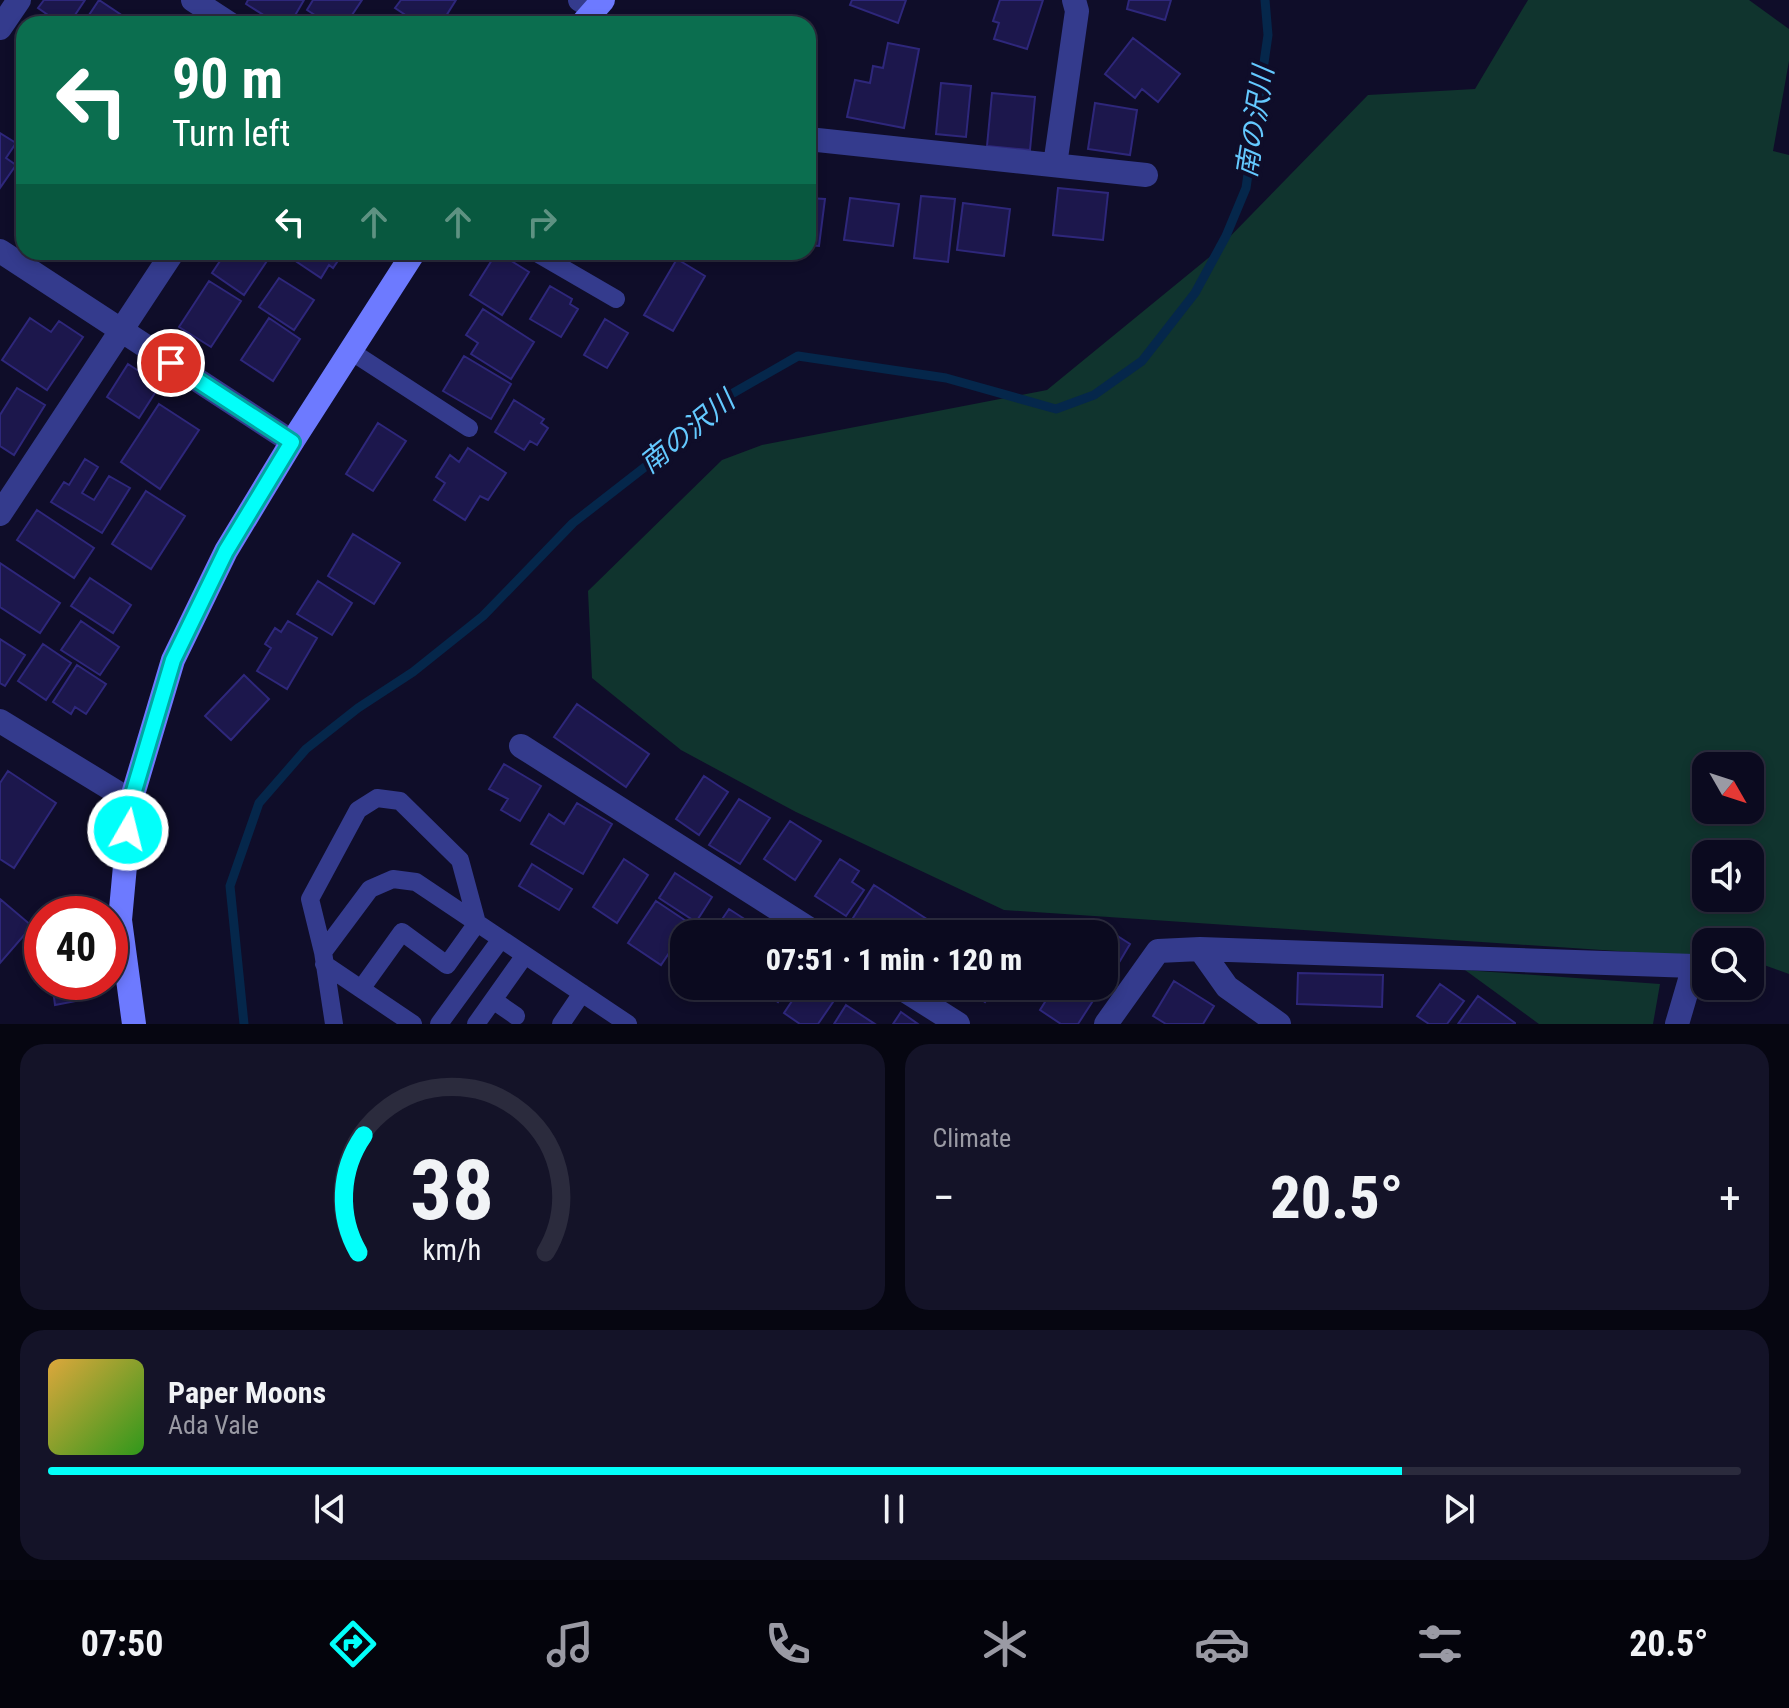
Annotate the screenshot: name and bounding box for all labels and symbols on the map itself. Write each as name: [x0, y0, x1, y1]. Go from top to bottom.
water label: 南の沢川: [1230, 61, 1281, 180]
pin: [137, 329, 205, 397]
water label: 南の沢川: [633, 382, 743, 480]
north arrow: [1692, 752, 1764, 824]
position arrow: [86, 788, 170, 872]
speed limit sign: 40: [24, 896, 128, 1000]

